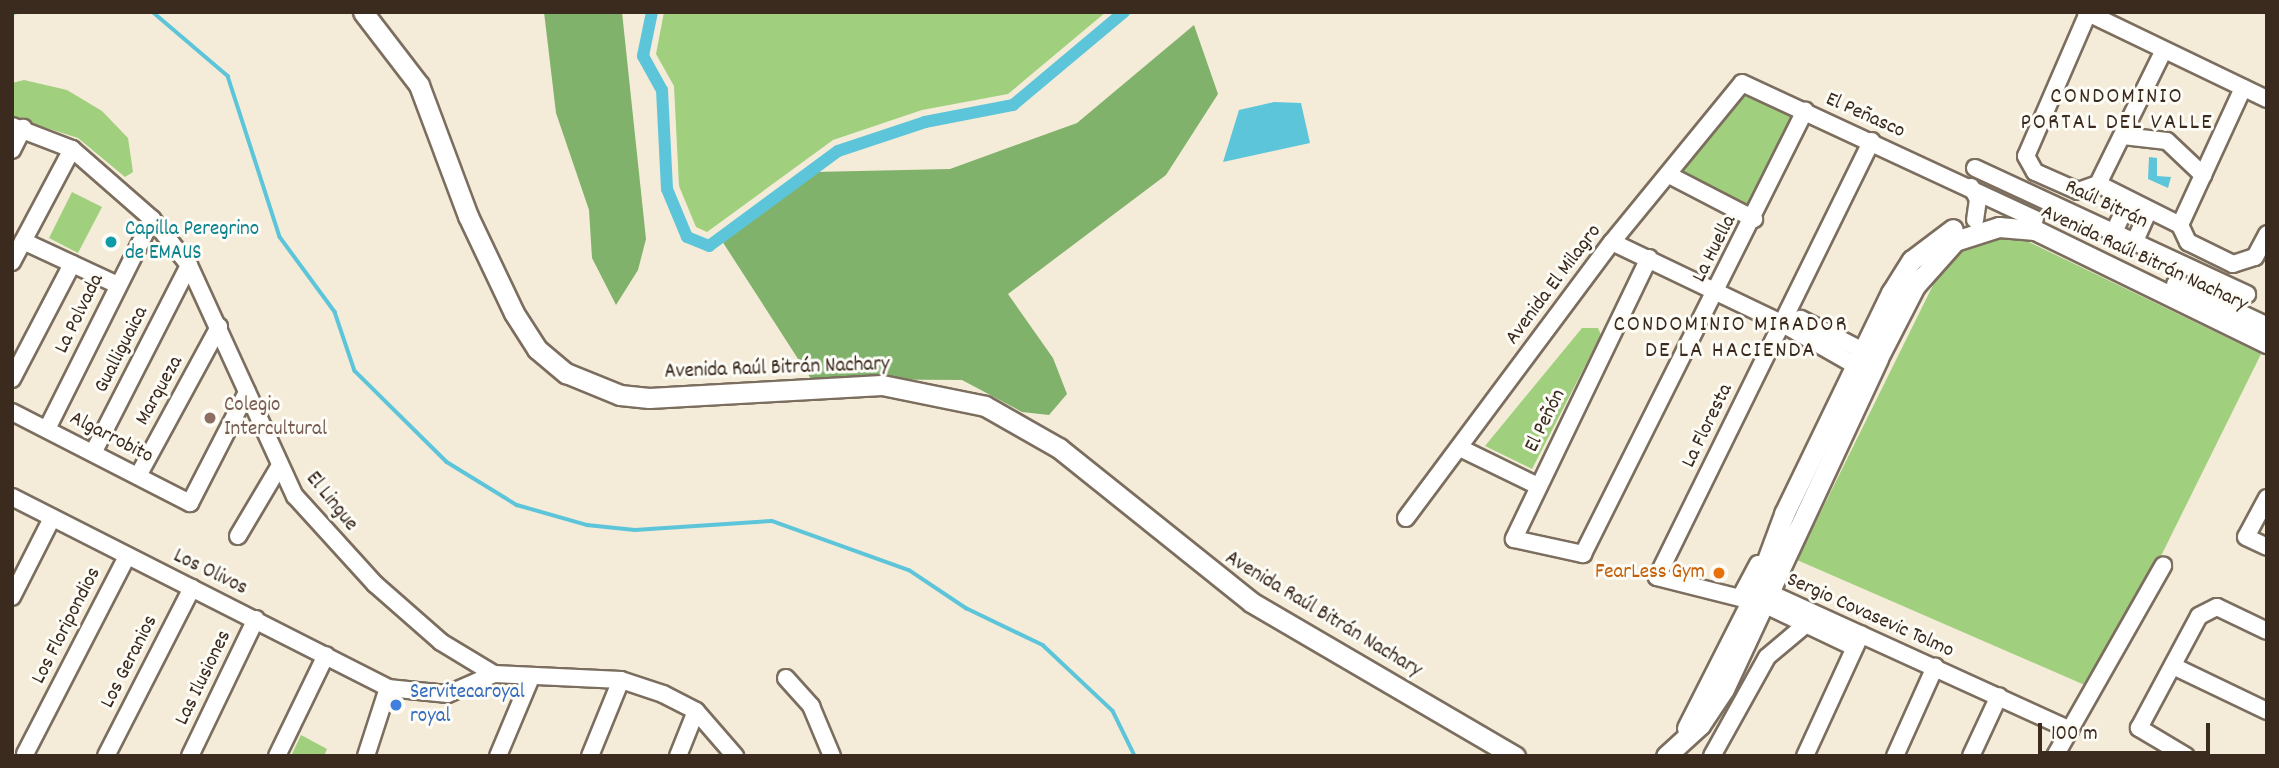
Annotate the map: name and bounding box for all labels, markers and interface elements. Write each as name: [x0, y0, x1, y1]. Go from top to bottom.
district label: CONDOMINIO PORTAL DEL VALLE: [2022, 84, 2212, 138]
street label: El Peñasco: [1821, 87, 1909, 145]
street label: Raúl Bitrán: [2061, 175, 2151, 235]
street label: Avenida Raúl Bitrán Nachary: [2037, 200, 2251, 318]
street label: La Huella: [1687, 211, 1743, 287]
place label: Capilla Peregrino de EMAUS: [125, 217, 259, 267]
street label: Avenida El Milagro: [1501, 220, 1607, 350]
marker: Capilla Peregrino de EMAUS: [103, 234, 119, 250]
street label: La Polvada: [50, 270, 110, 358]
street label: Gualliguaica: [90, 303, 154, 397]
district label: CONDOMINIO MIRADOR DE LA HACIENDA: [1616, 312, 1846, 366]
street label: Marqueza: [131, 352, 189, 430]
street label: Avenida Raúl Bitrán Nachary: [664, 352, 890, 386]
street label: La Floresta: [1677, 380, 1739, 472]
street label: El Peñón: [1520, 385, 1572, 457]
place label: Colegio Intercultural: [224, 393, 327, 443]
street label: Algarrobito: [65, 406, 157, 470]
marker: Colegio Intercultural: [202, 410, 218, 426]
street label: El Lingue: [300, 467, 362, 537]
street label: Los Olivos: [169, 544, 251, 602]
street label: Avenida Raúl Bitrán Nachary: [1220, 546, 1426, 684]
place label: FearLess Gym: [1595, 560, 1705, 586]
street label: Los Floripondios: [27, 563, 107, 689]
marker: FearLess Gym: [1711, 565, 1727, 581]
street label: Sergio Covasevic Tolmo: [1782, 568, 1958, 664]
street label: Los Geranios: [96, 611, 164, 713]
street label: Las Ilusiones: [170, 626, 238, 730]
place label: Servitecaroyal royal: [410, 680, 525, 730]
marker: Servitecaroyal royal: [388, 697, 404, 713]
scale bar: [2041, 708, 2212, 752]
text: 100 m: [2051, 720, 2098, 750]

